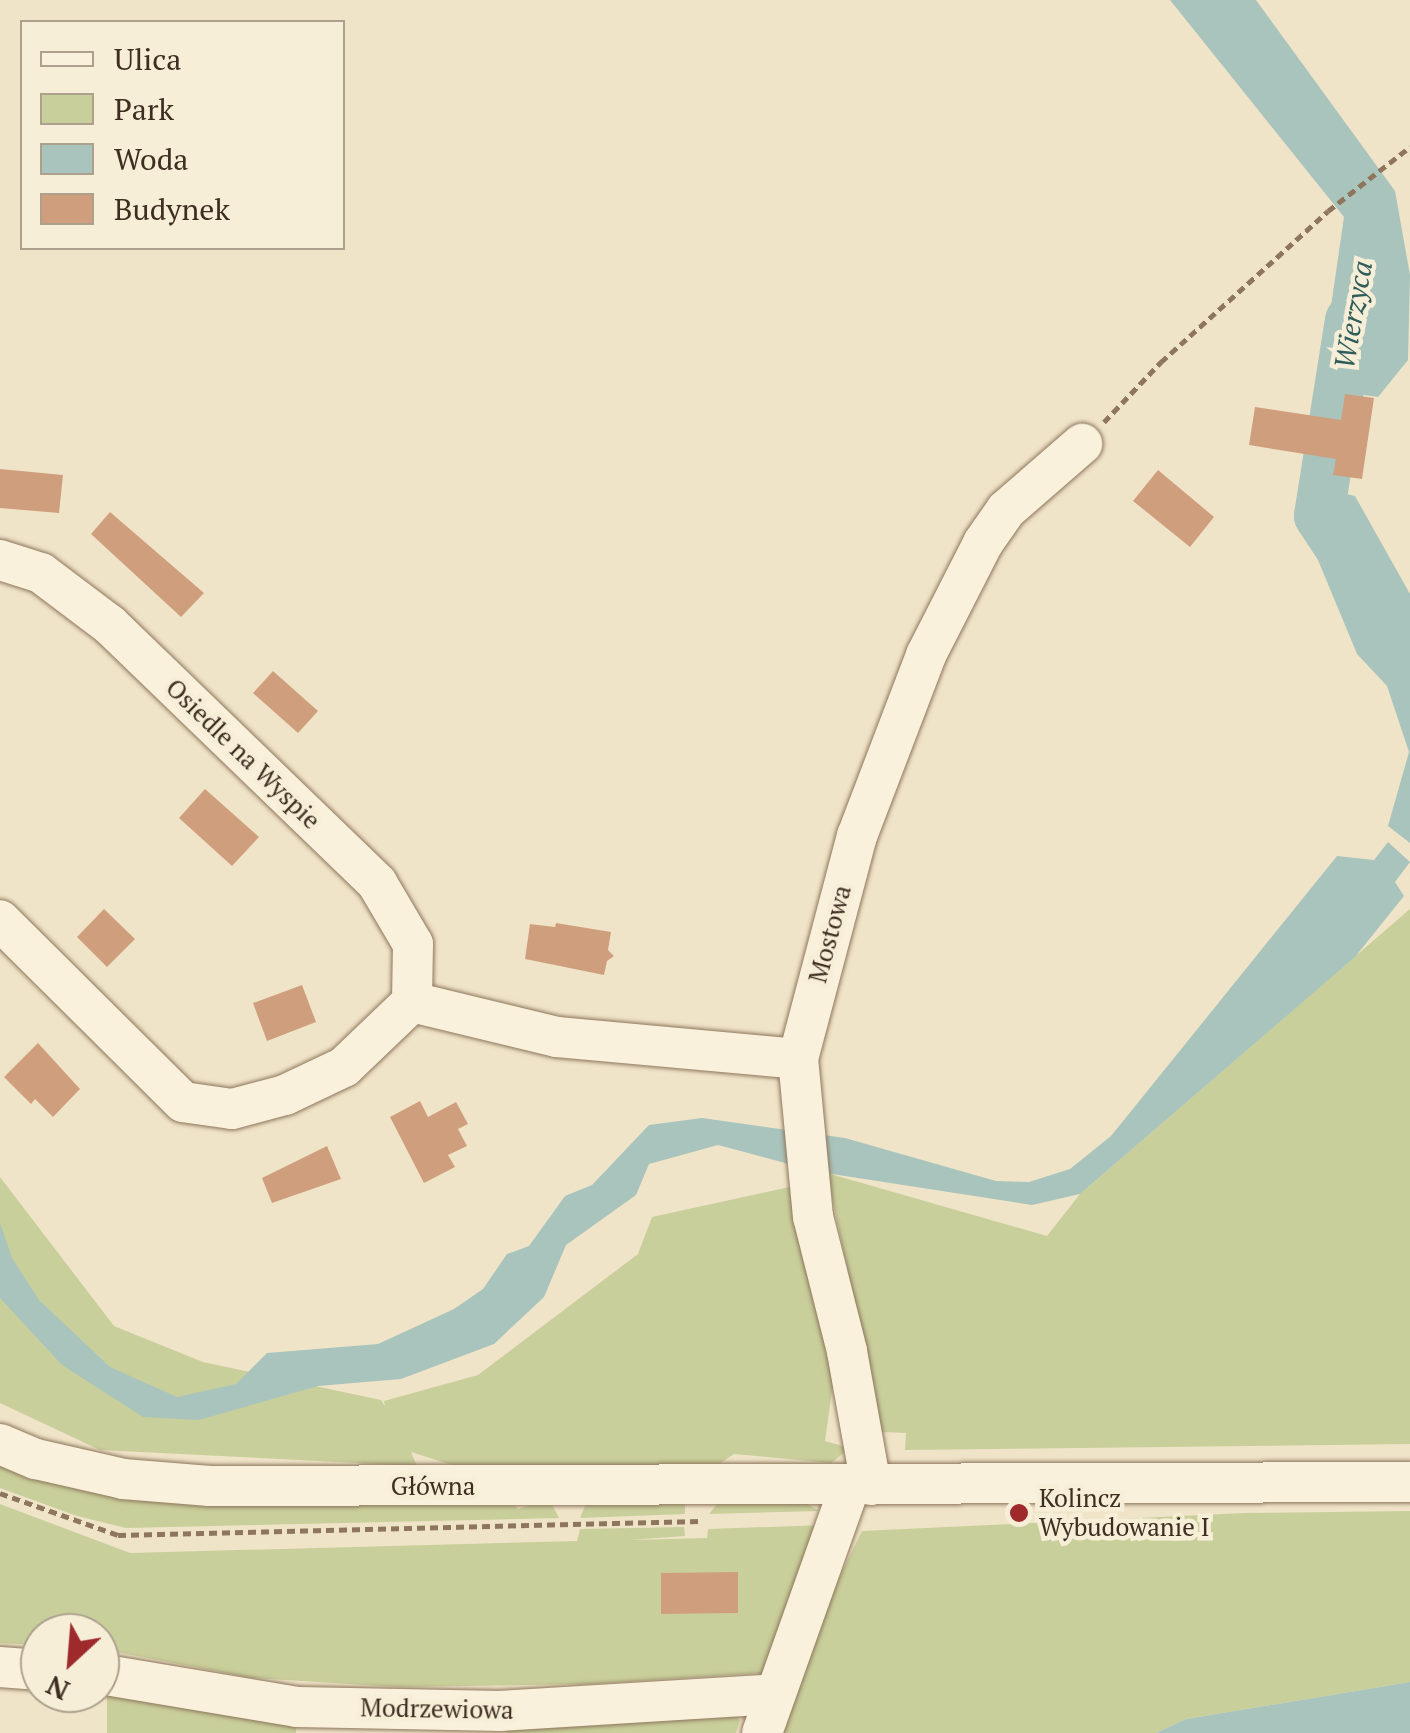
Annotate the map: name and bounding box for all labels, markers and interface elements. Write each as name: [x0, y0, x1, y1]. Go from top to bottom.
legend: [20, 20, 345, 250]
text: Ulica: [114, 39, 181, 79]
text: Park: [114, 89, 174, 129]
text: Woda: [114, 139, 188, 179]
text: Budynek: [114, 189, 230, 229]
water label: Wierzyca: [1327, 258, 1379, 372]
street label: Osiedle na Wyspie: [160, 673, 326, 835]
street label: Mostowa: [803, 882, 857, 986]
street label: Główna: [391, 1471, 475, 1501]
place label: Kolincz Wybudowanie I: [1039, 1484, 1210, 1543]
marker: Kolincz Wybudowanie I: [1008, 1502, 1030, 1524]
north arrow: [20, 1613, 120, 1713]
text: N: [40, 1667, 75, 1710]
street label: Modrzewiowa: [360, 1693, 514, 1725]

